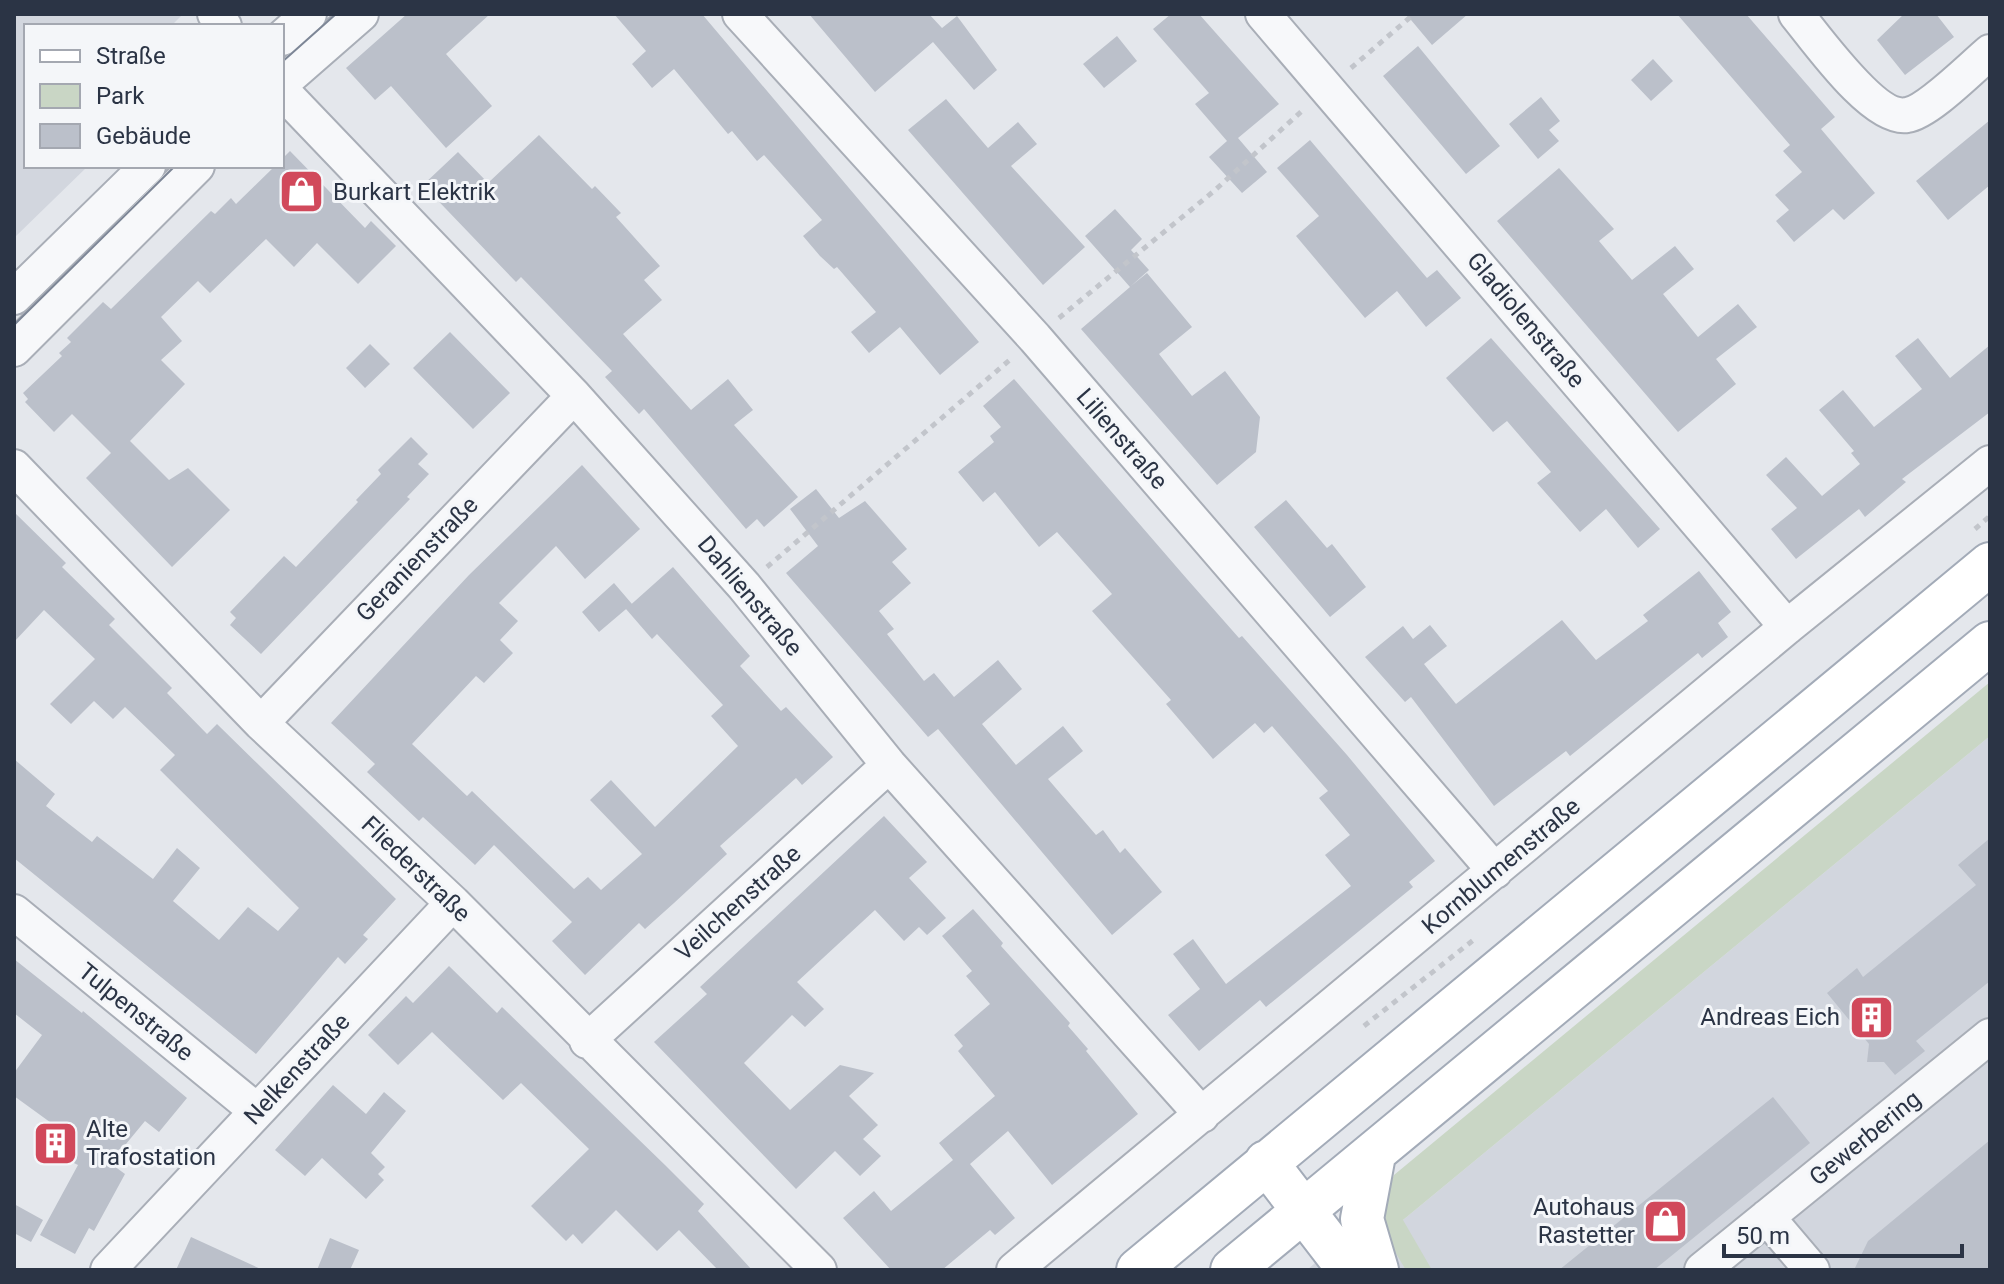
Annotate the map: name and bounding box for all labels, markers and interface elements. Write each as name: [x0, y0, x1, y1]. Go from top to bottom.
legend: [24, 24, 284, 168]
text: Straße: [96, 42, 166, 70]
text: Park: [96, 82, 145, 110]
text: Gebäude: [96, 122, 191, 150]
shop icon: Burkart Elektrik: [278, 168, 326, 216]
place label: Burkart Elektrik: [333, 178, 496, 206]
street label: Gladiolenstraße: [1461, 247, 1591, 393]
street label: Lilienstraße: [1071, 383, 1173, 495]
street label: Geranienstraße: [350, 491, 484, 627]
street label: Dahlienstraße: [692, 530, 808, 662]
street label: Kornblumenstraße: [1416, 792, 1586, 940]
street label: Fliederstraße: [356, 810, 476, 928]
street label: Veilchenstraße: [670, 839, 806, 967]
street label: Tulpenstraße: [73, 957, 199, 1067]
building icon: Andreas Eich: [1847, 993, 1895, 1041]
place label: Andreas Eich: [1700, 1003, 1840, 1031]
street label: Nelkenstraße: [238, 1008, 356, 1130]
street label: Gewerbering: [1804, 1085, 1926, 1191]
place label: Alte Trafostation: [86, 1115, 216, 1171]
building icon: Alte Trafostation: [31, 1119, 79, 1167]
place label: Autohaus Rastetter: [1533, 1193, 1635, 1249]
shop icon: Autohaus Rastetter: [1642, 1197, 1690, 1245]
scale bar: [1724, 1208, 1962, 1258]
text: 50 m: [1736, 1222, 1790, 1250]

